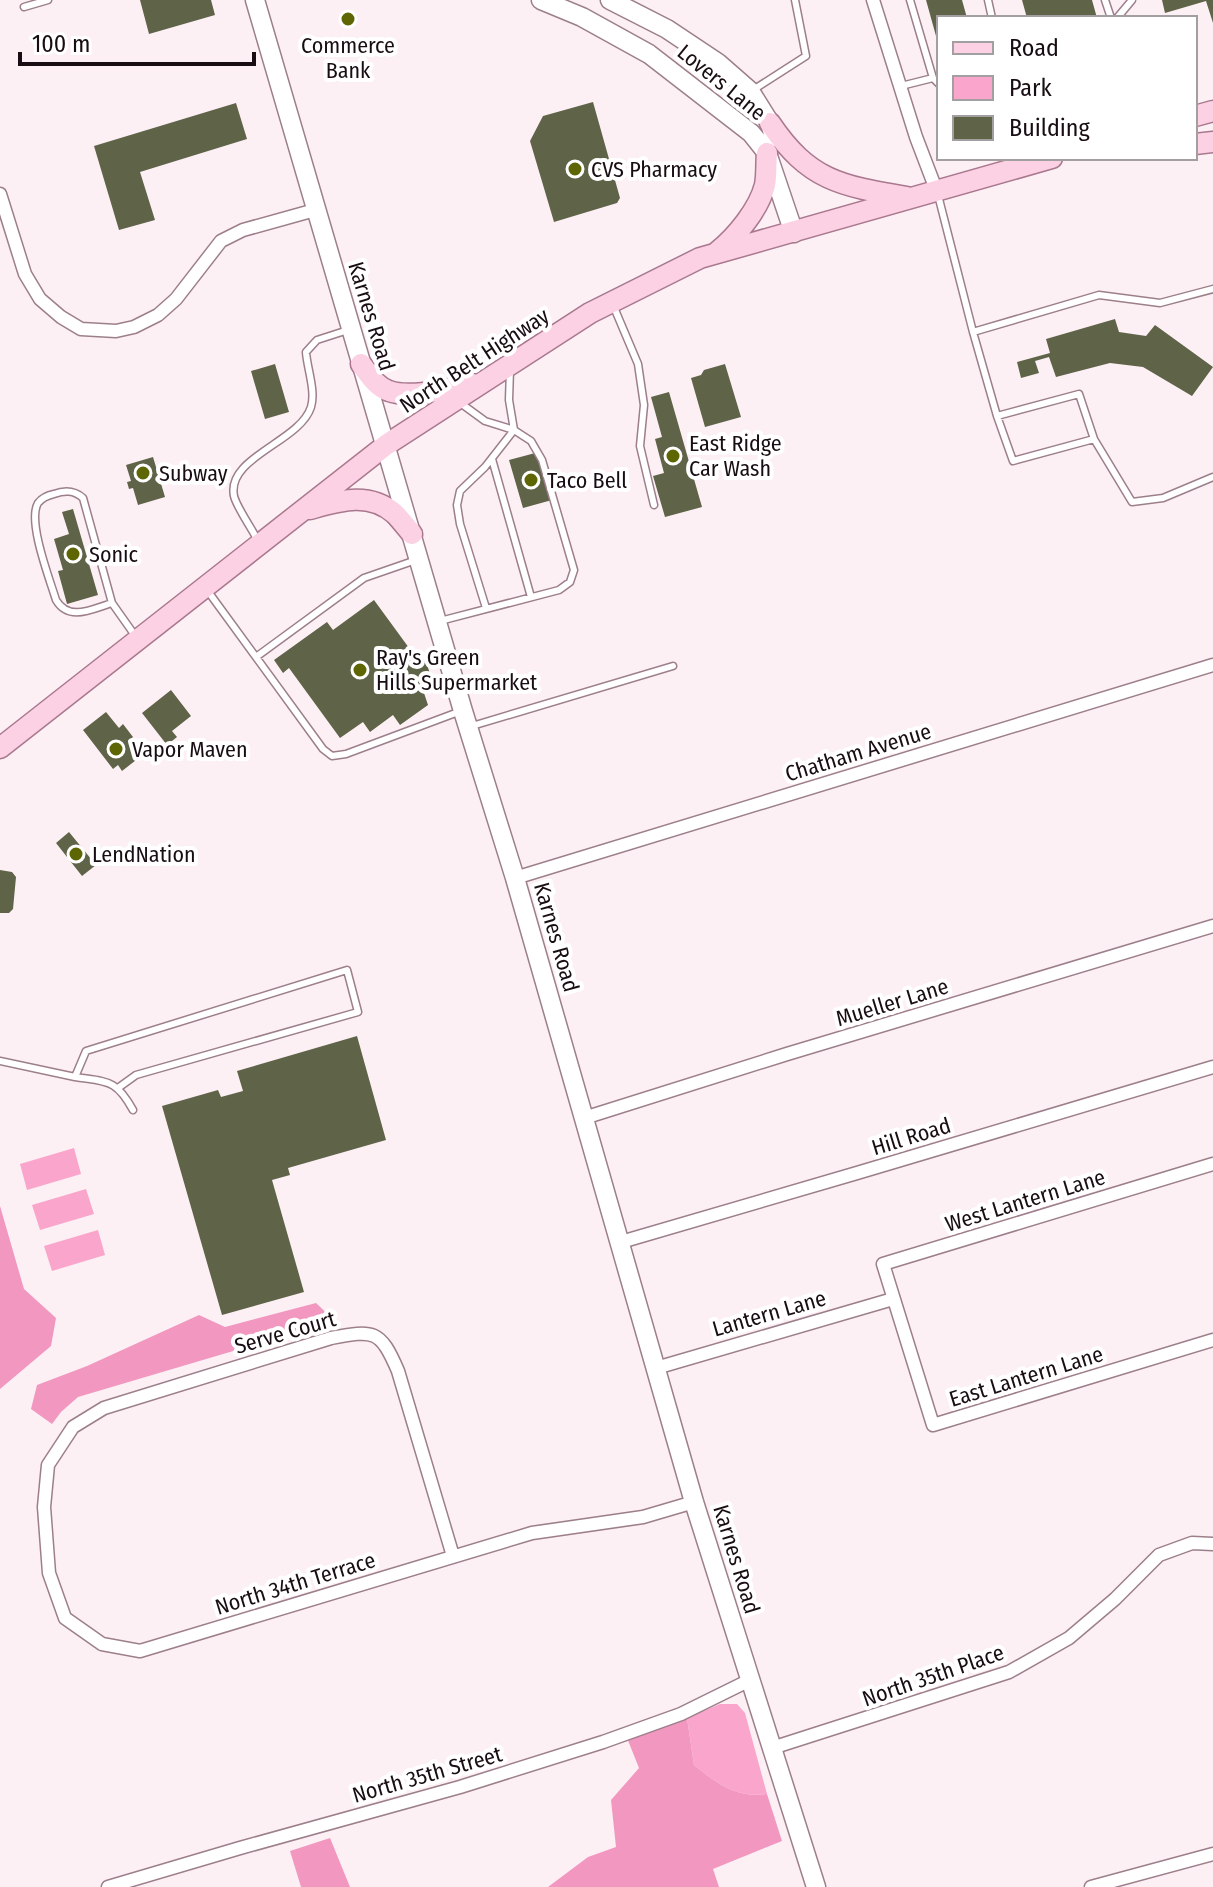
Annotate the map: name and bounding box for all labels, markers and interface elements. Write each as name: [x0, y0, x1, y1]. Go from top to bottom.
marker: Commerce Bank: [339, 10, 357, 28]
scale bar: [20, 16, 254, 66]
legend: [937, 16, 1197, 160]
text: 100 m: [32, 30, 90, 58]
place label: Commerce Bank: [301, 32, 395, 84]
text: Road: [1009, 34, 1059, 62]
street label: Lovers Lane: [672, 39, 771, 126]
text: Park: [1009, 74, 1052, 102]
text: Building: [1009, 114, 1091, 142]
place label: CVS Pharmacy: [591, 156, 717, 183]
marker: CVS Pharmacy: [566, 160, 584, 178]
street label: Karnes Road: [342, 258, 401, 374]
street label: North Belt Highway: [394, 302, 554, 419]
place label: East Ridge Car Wash: [689, 430, 782, 482]
marker: East Ridge Car Wash: [664, 447, 682, 465]
place label: Subway: [159, 460, 228, 487]
marker: Subway: [134, 464, 152, 482]
place label: Taco Bell: [547, 467, 627, 494]
marker: Taco Bell: [522, 471, 540, 489]
place label: Sonic: [89, 541, 139, 568]
marker: Sonic: [64, 545, 82, 563]
place label: Ray's Green Hills Supermarket: [376, 644, 538, 696]
marker: Ray's Green Hills Supermarket: [351, 661, 369, 679]
street label: Chatham Avenue: [782, 717, 934, 787]
place label: Vapor Maven: [132, 736, 247, 763]
marker: Vapor Maven: [107, 740, 125, 758]
place label: LendNation: [92, 841, 196, 868]
marker: LendNation: [67, 845, 85, 863]
street label: Karnes Road: [528, 879, 585, 995]
street label: Mueller Lane: [833, 973, 952, 1032]
street label: Hill Road: [868, 1112, 954, 1161]
street label: West Lantern Lane: [942, 1163, 1108, 1238]
street label: Lantern Lane: [709, 1284, 829, 1343]
street label: Serve Court: [231, 1305, 340, 1360]
street label: East Lantern Lane: [946, 1340, 1106, 1413]
street label: Karnes Road: [707, 1501, 766, 1617]
street label: North 34th Terrace: [212, 1546, 379, 1621]
street label: North 35th Place: [859, 1639, 1008, 1712]
street label: North 35th Street: [349, 1740, 506, 1809]

